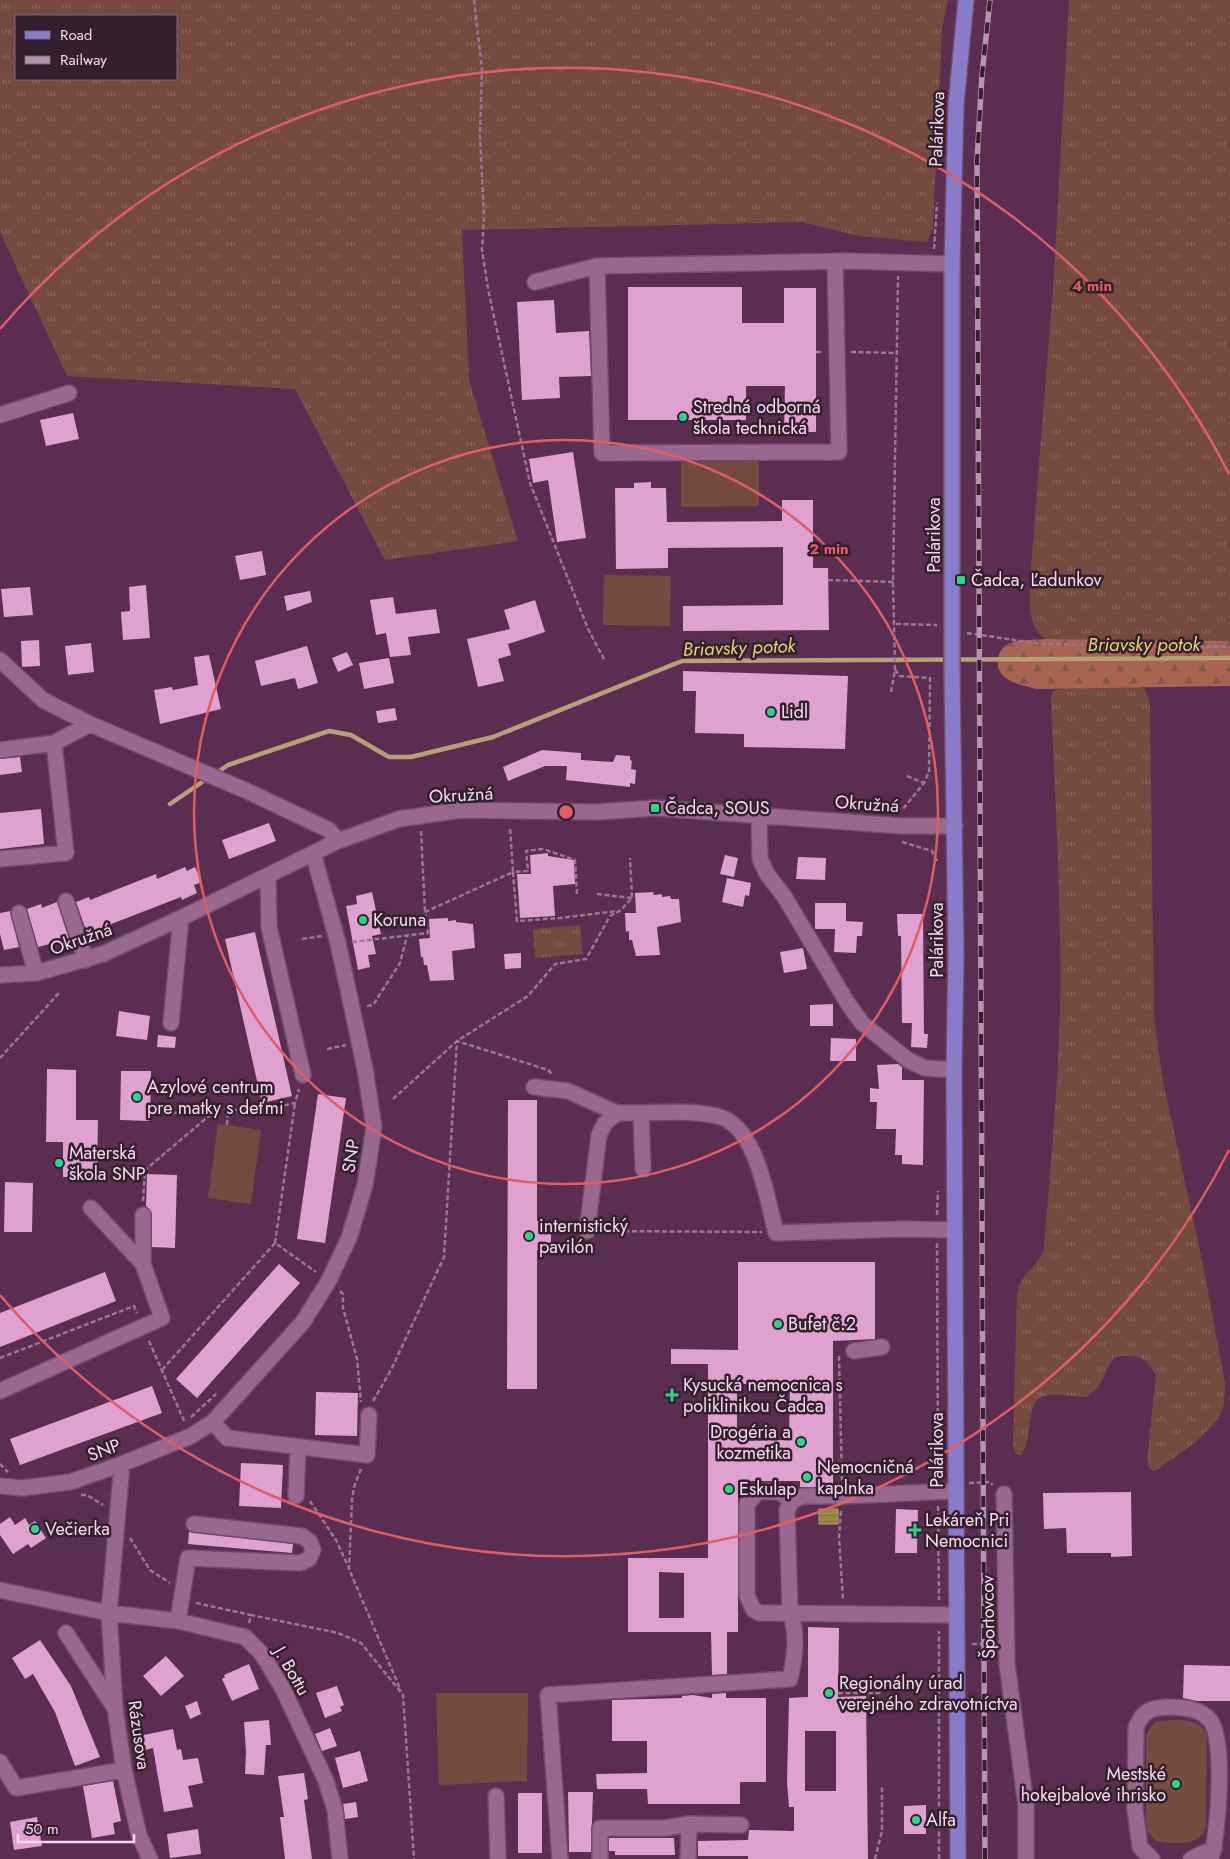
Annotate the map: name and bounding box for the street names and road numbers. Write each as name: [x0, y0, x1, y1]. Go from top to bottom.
street label: Palárikova: [923, 91, 951, 167]
street label: Palárikova: [921, 497, 947, 573]
street label: Okružná: [428, 780, 494, 810]
street label: Okružná: [834, 789, 900, 819]
street label: Palárikova: [924, 902, 950, 978]
street label: Okružná: [46, 916, 116, 962]
street label: SNP: [336, 1137, 366, 1175]
street label: Palárikova: [924, 1412, 950, 1488]
street label: SNP: [84, 1432, 124, 1468]
street label: Športovcov: [974, 1575, 1002, 1659]
street label: J. Bottu: [266, 1640, 317, 1700]
street label: Rázusova: [121, 1699, 157, 1771]

